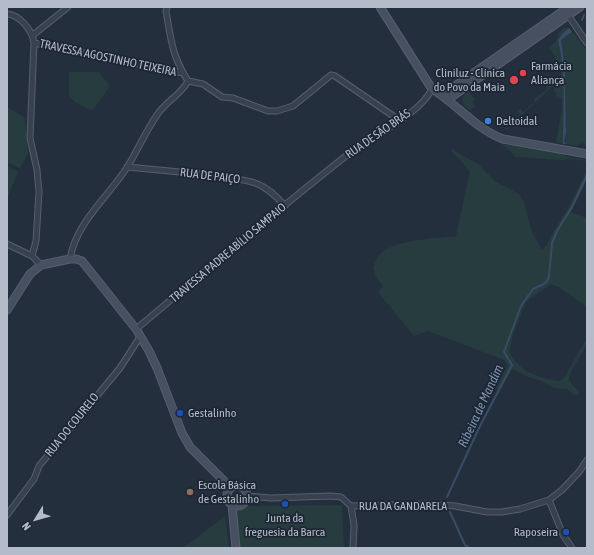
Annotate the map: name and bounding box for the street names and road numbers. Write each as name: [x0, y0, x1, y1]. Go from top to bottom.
street label: TRAVESSA AGOSTINHO TEIXEIRA: [38, 36, 178, 80]
street label: RUA DE SÃO BRÁS: [343, 106, 413, 162]
street label: RUA DE PAIÇO: [179, 165, 241, 187]
street label: TRAVESSA PADRE ABÍLIO SAMPAIO: [167, 200, 289, 306]
street label: RUA DO COURELO: [42, 390, 102, 460]
street label: RUA DA GANDARELA: [359, 499, 447, 513]

